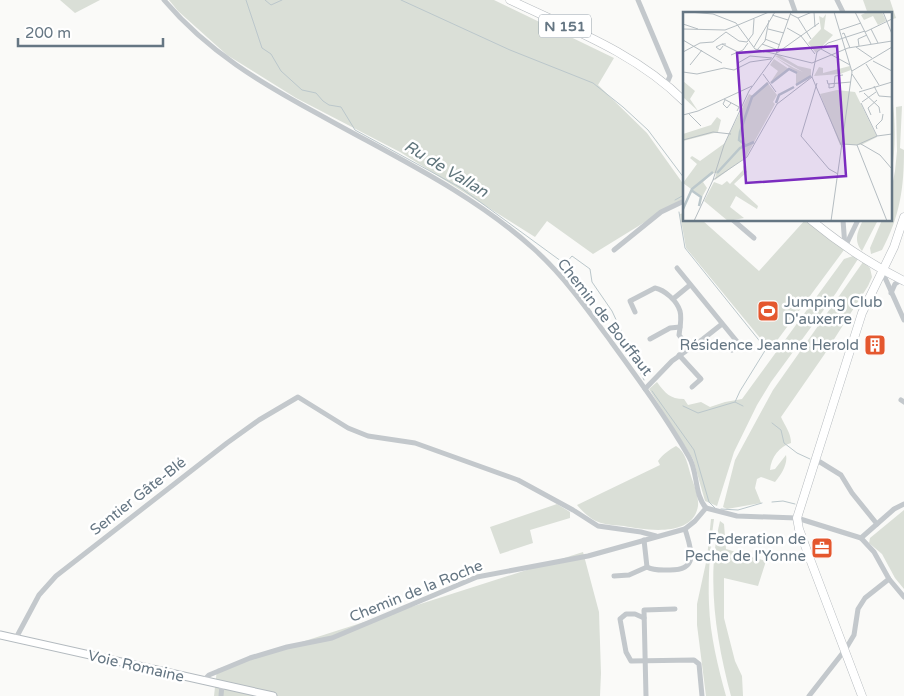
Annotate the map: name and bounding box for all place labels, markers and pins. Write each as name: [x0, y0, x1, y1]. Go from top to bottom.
place label: Jumping Club D'auxerre: [784, 293, 882, 328]
sports icon: Jumping Club D'auxerre: [756, 299, 780, 323]
building icon: Résidence Jeanne Herold: [863, 333, 887, 357]
place label: Résidence Jeanne Herold: [679, 336, 859, 354]
place label: Federation de Peche de l'Yonne: [685, 530, 806, 565]
office icon: Federation de Peche de l'Yonne: [810, 536, 834, 560]

